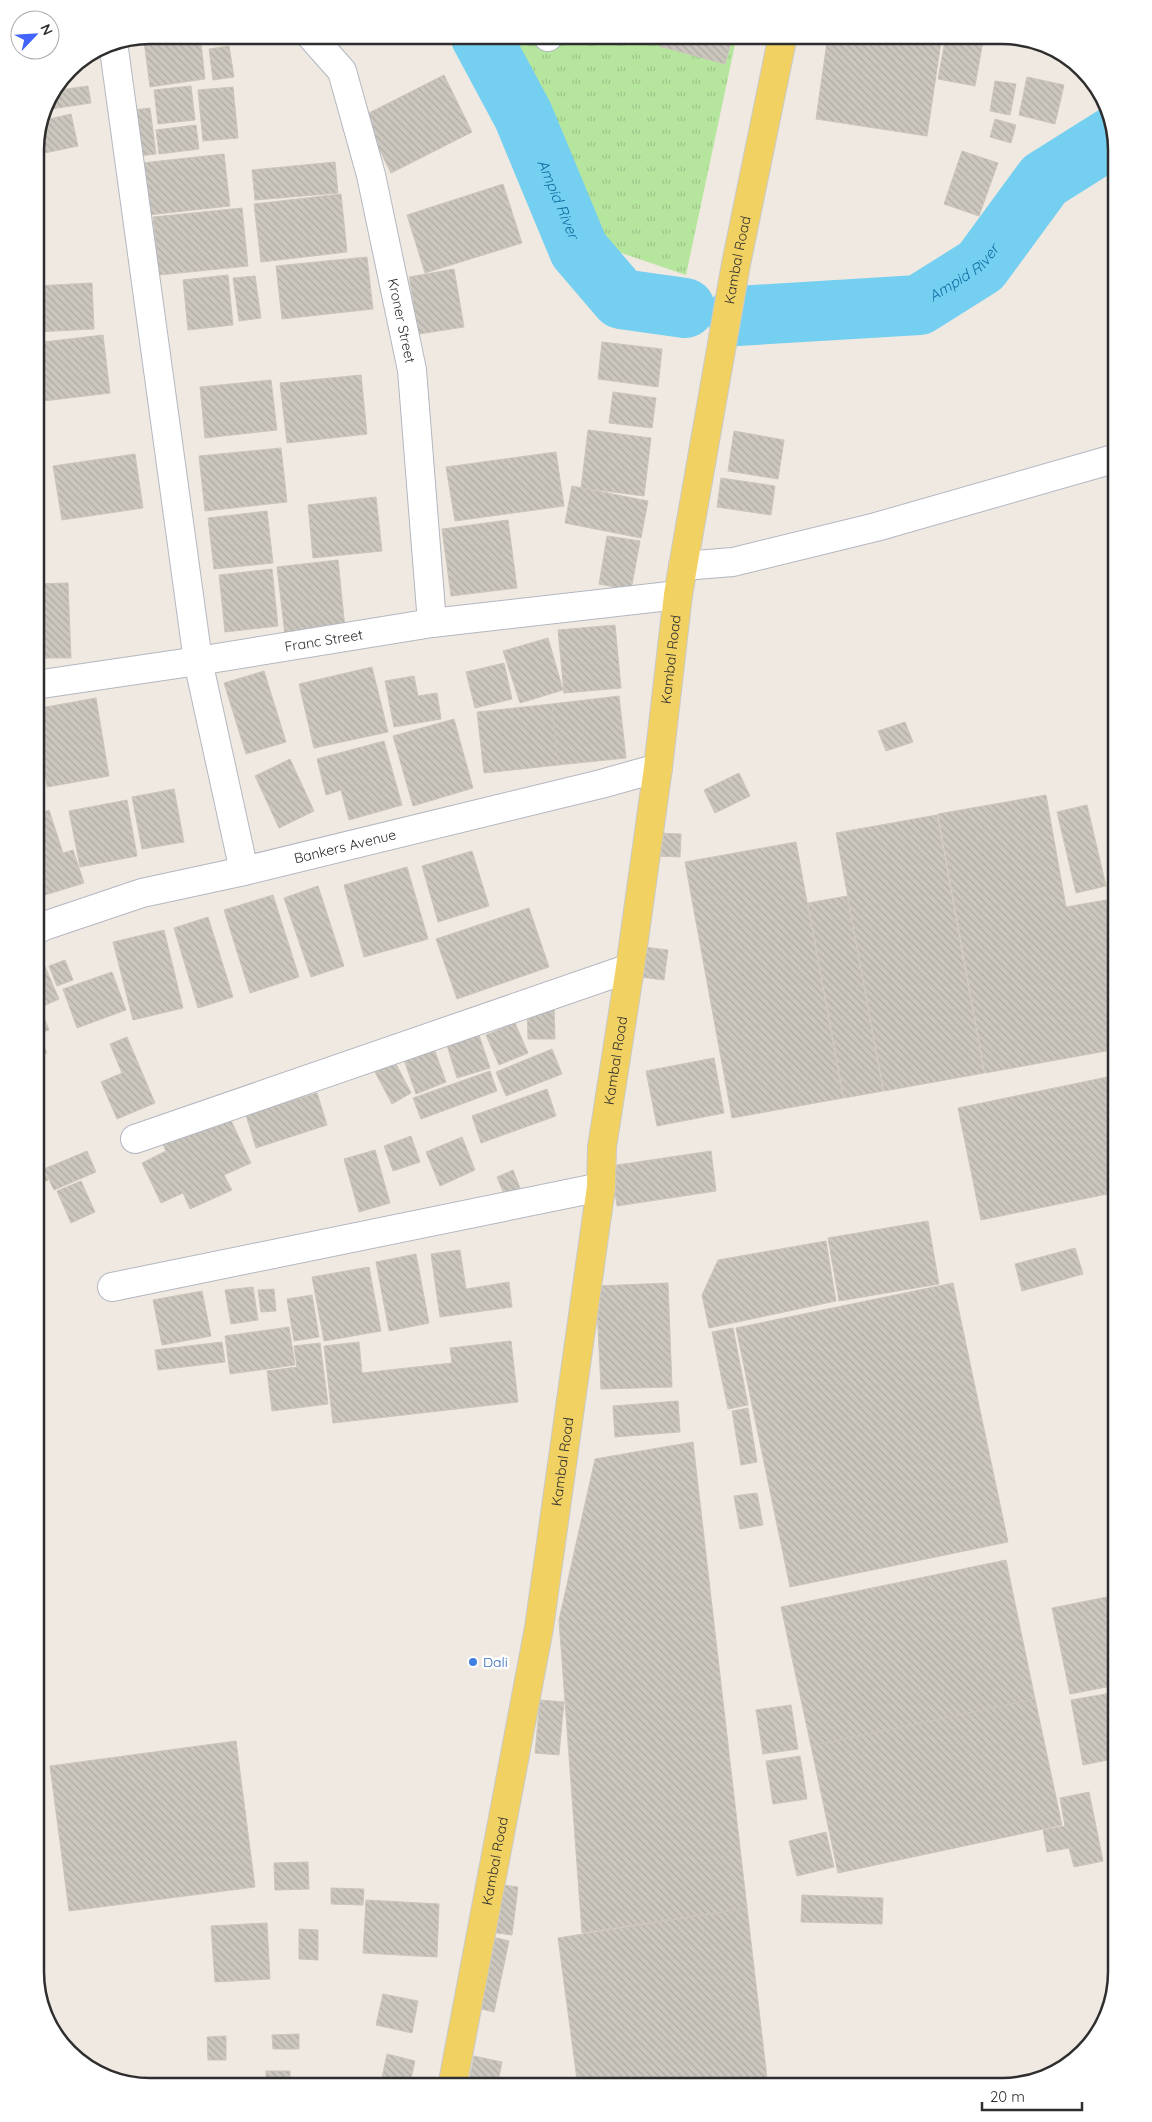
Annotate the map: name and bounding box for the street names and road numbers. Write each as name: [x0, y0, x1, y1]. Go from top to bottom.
street label: Kambal Road: [720, 214, 755, 306]
street label: Kroner Street: [384, 277, 419, 365]
street label: Kambal Road: [656, 614, 685, 705]
street label: Franc Street: [283, 625, 364, 656]
street label: Bankers Avenue: [292, 825, 398, 868]
street label: Kambal Road: [600, 1015, 631, 1106]
street label: Kambal Road: [547, 1416, 578, 1507]
street label: Kambal Road: [478, 1815, 512, 1907]

